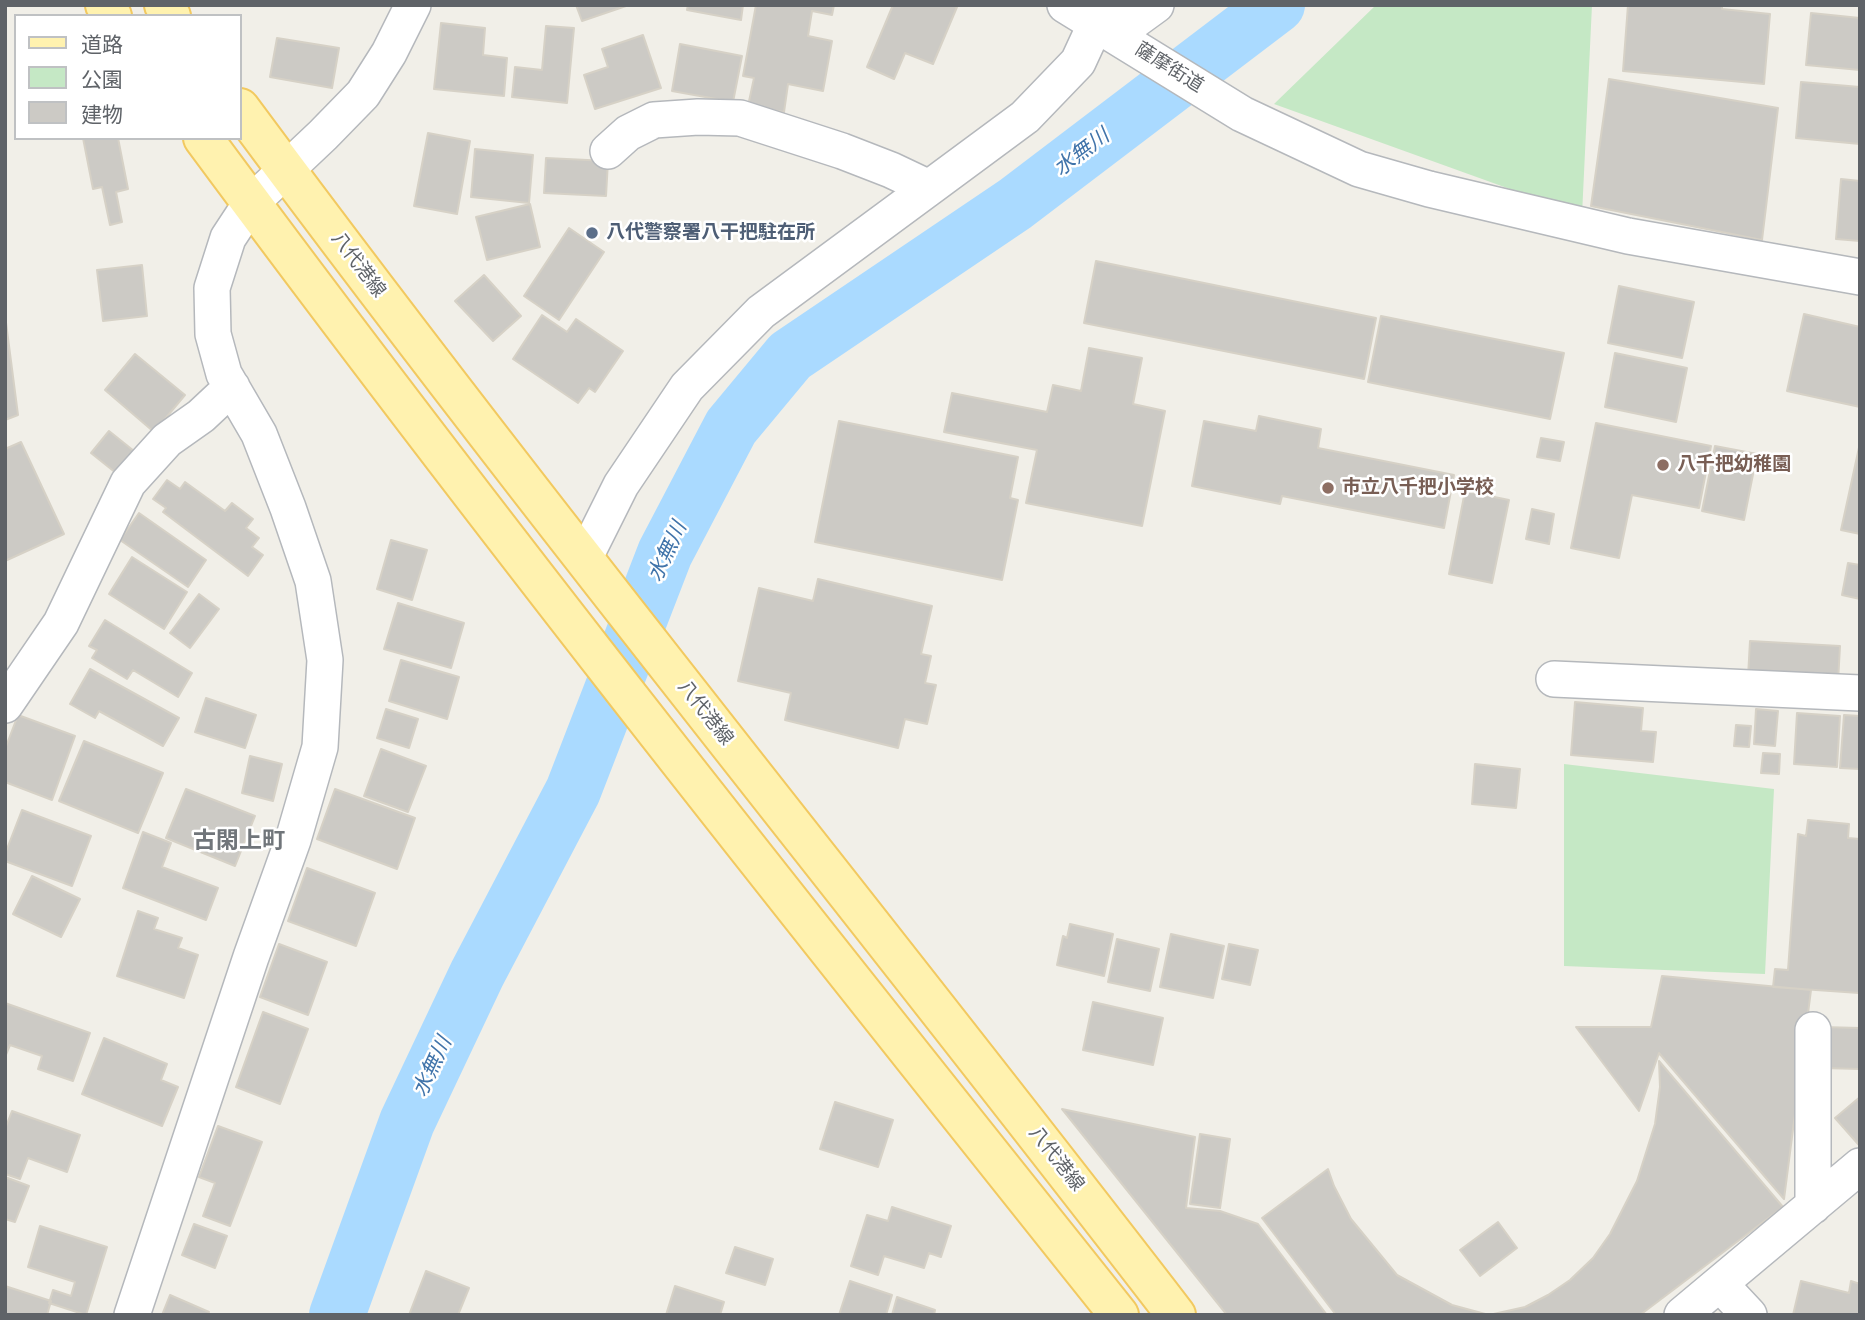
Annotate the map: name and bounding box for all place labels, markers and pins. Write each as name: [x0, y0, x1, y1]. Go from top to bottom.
place label: 八代警察署八干把駐在所: [606, 222, 815, 244]
marker: 八代警察署八干把駐在所: [584, 225, 600, 241]
place label: 八千把幼稚園: [1677, 454, 1791, 476]
marker: 八千把幼稚園: [1655, 457, 1671, 473]
place label: 市立八千把小学校: [1342, 477, 1494, 499]
marker: 市立八千把小学校: [1320, 480, 1336, 496]

